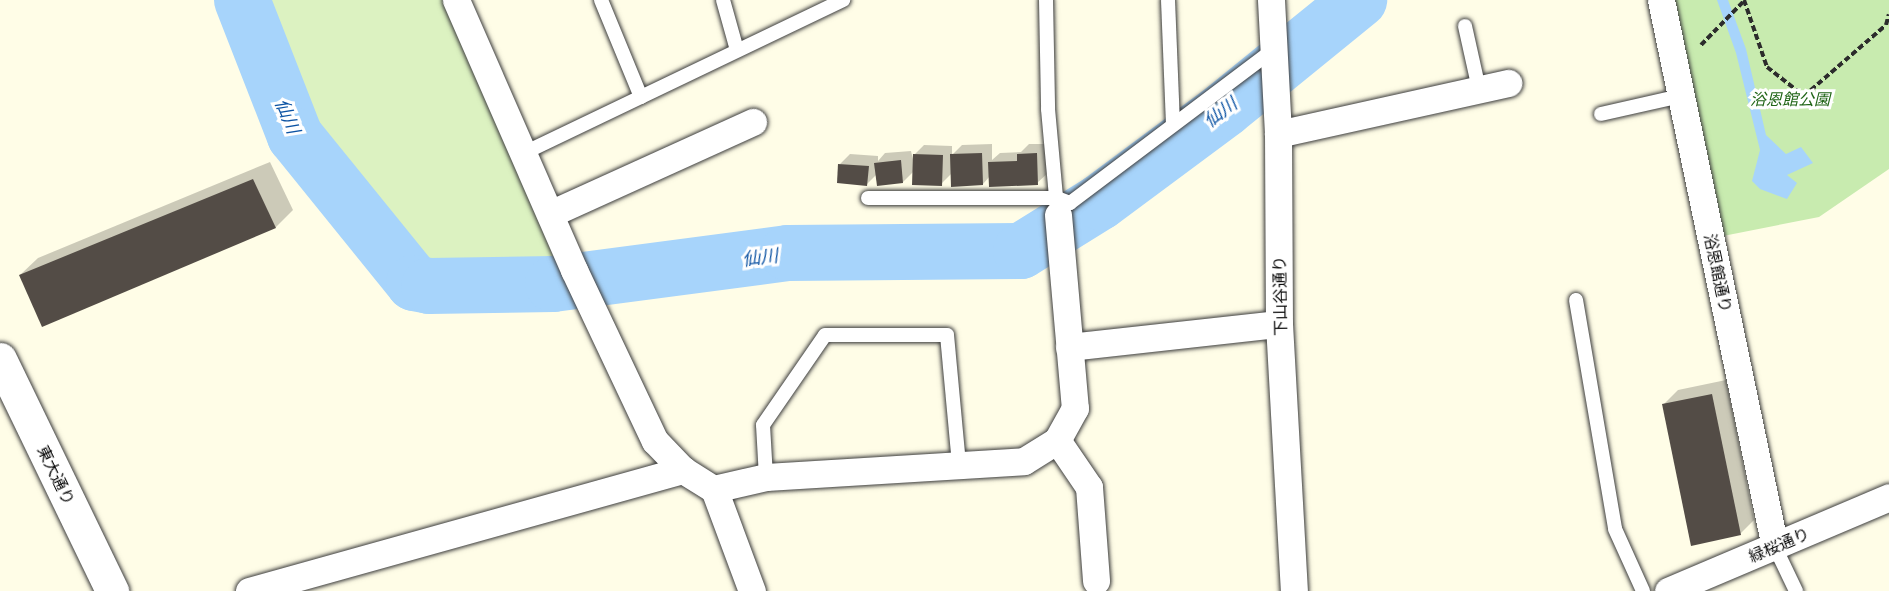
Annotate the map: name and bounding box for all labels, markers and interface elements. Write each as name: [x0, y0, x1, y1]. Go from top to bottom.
park label: 浴恩館公園: [1750, 89, 1830, 109]
water label: 仙川: [1199, 93, 1241, 131]
water label: 仙川: [271, 95, 305, 137]
street label: 浴恩館通り: [1700, 232, 1736, 314]
water label: 仙川: [741, 244, 779, 270]
street label: 下山谷通り: [1270, 256, 1290, 336]
street label: 東大通り: [33, 442, 79, 508]
street label: 緑桜通り: [1746, 524, 1812, 566]

